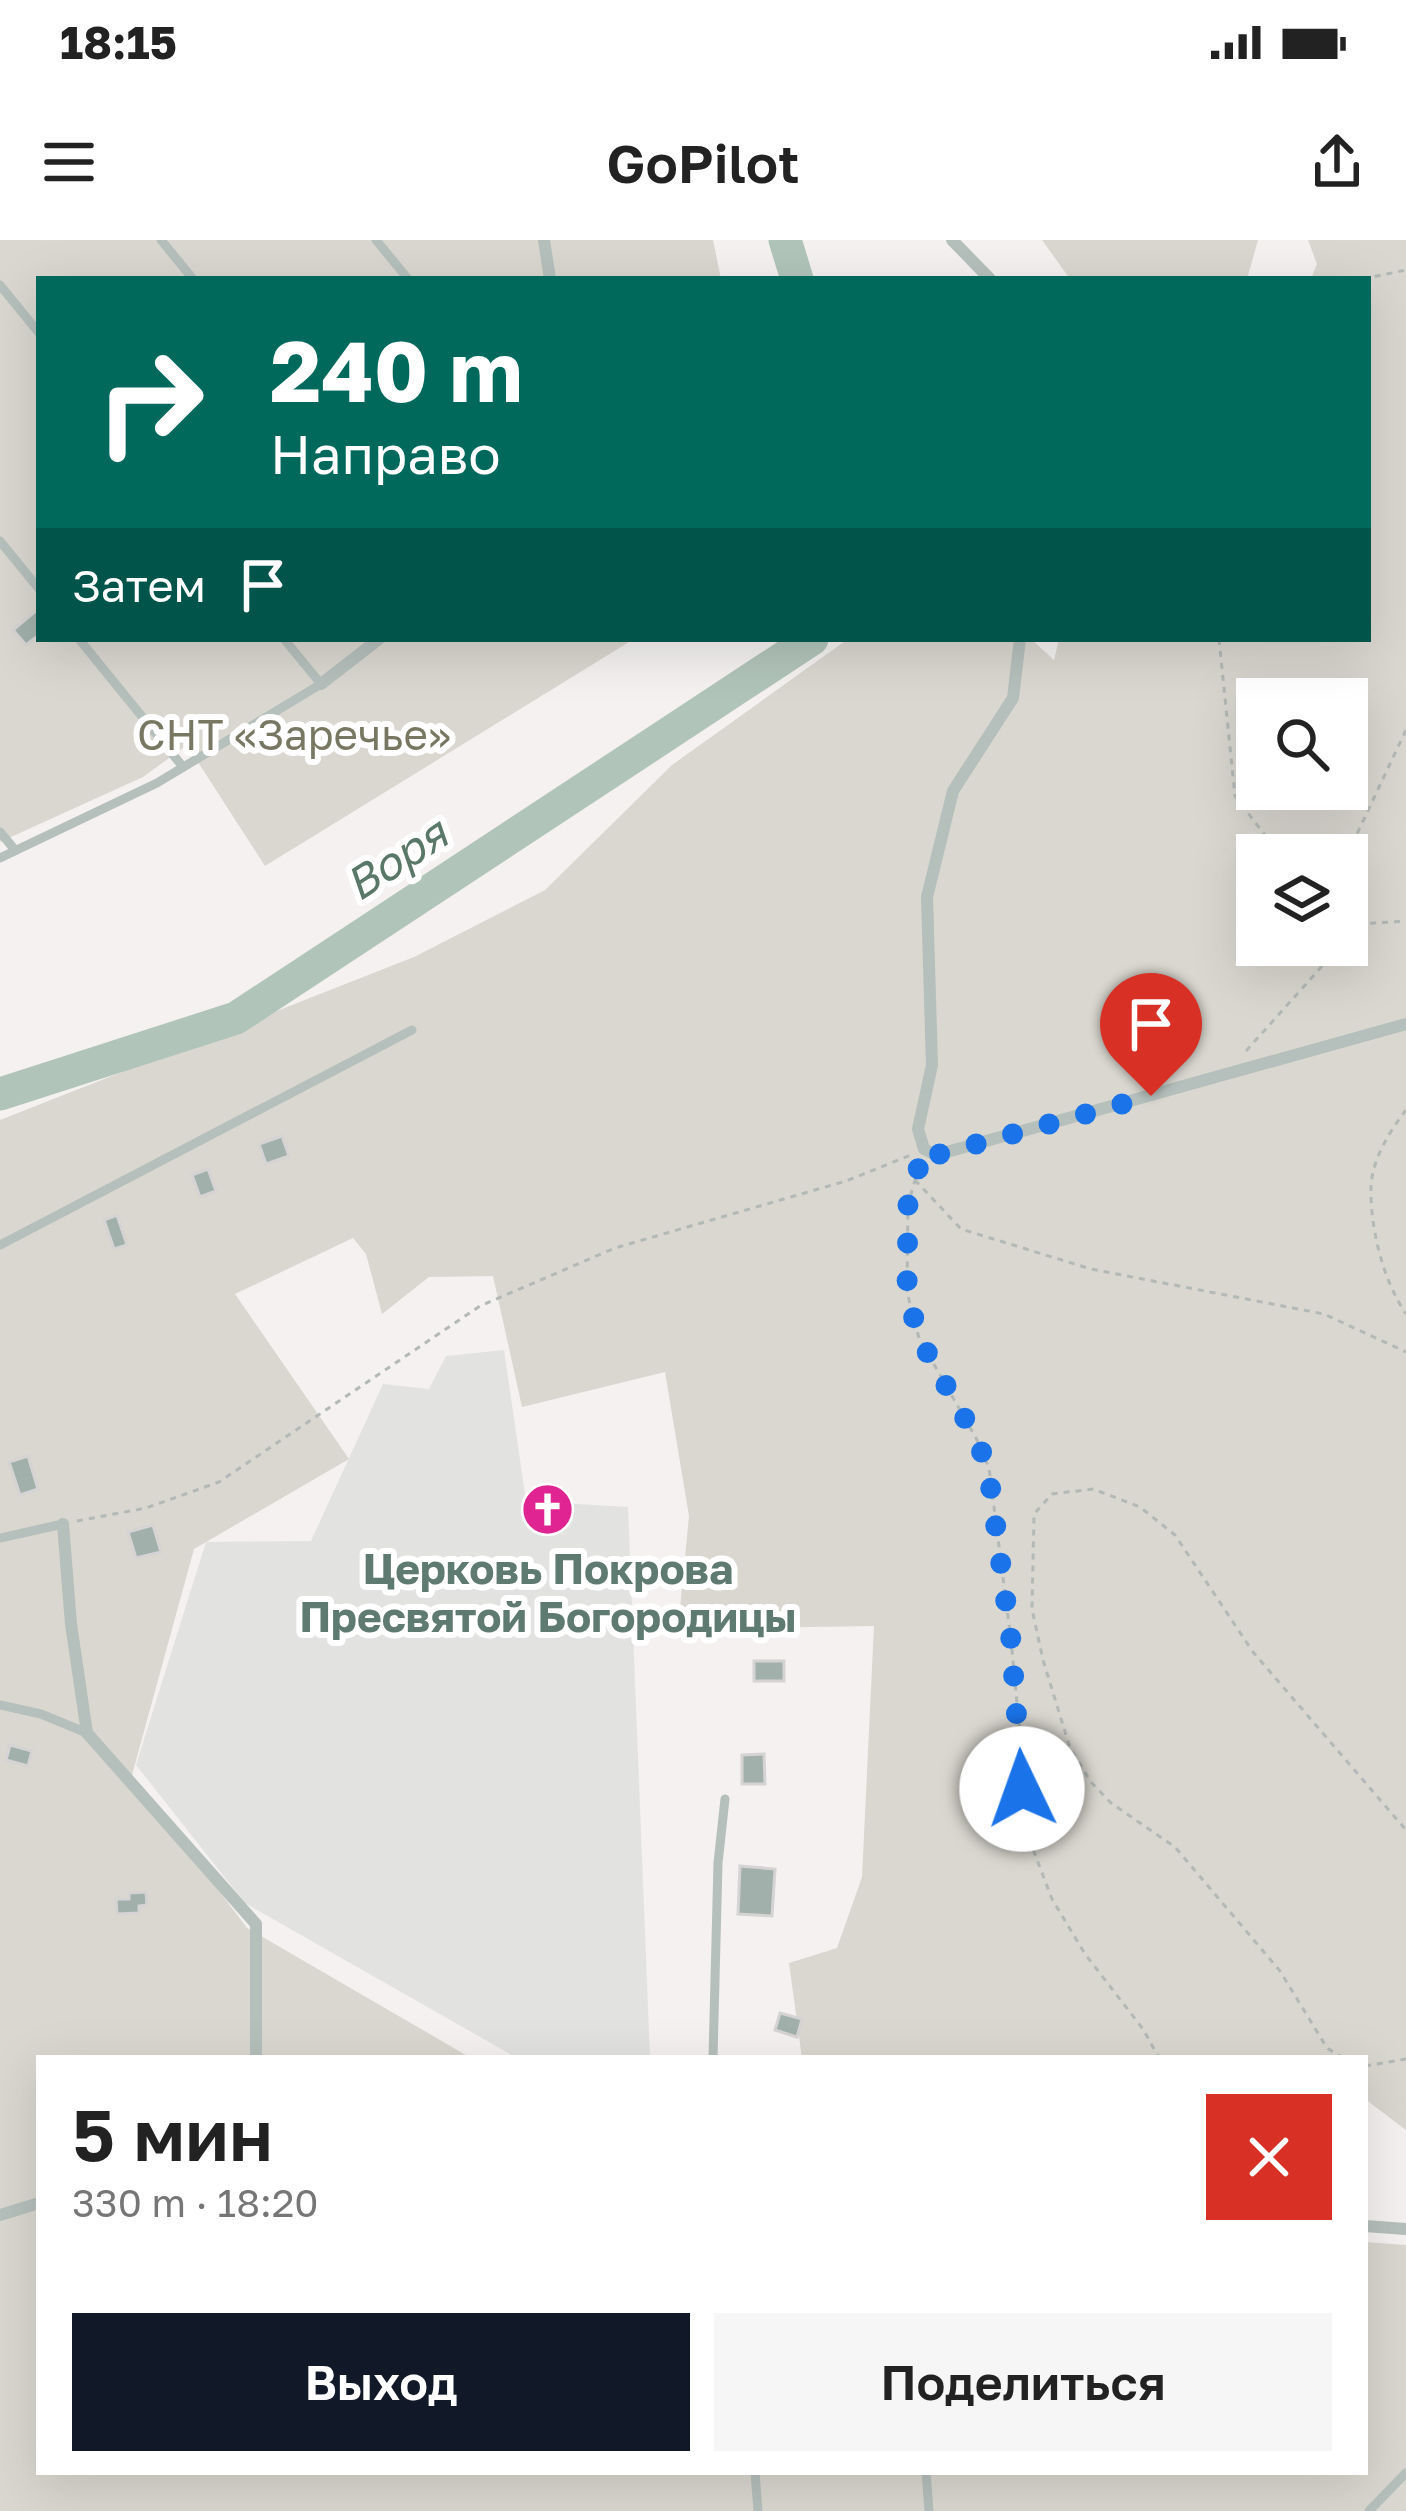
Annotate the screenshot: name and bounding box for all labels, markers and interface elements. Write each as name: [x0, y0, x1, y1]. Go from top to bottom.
text: 18:15: [60, 15, 177, 69]
icon: menu: [36, 129, 102, 195]
icon: share: [1304, 129, 1370, 195]
text: GoPilot: [606, 130, 800, 195]
text: 240 m: [270, 320, 523, 420]
icon: right: [72, 324, 228, 480]
text: Направо: [270, 421, 501, 486]
icon: arrive: [230, 552, 296, 618]
text: Затем: [72, 558, 206, 612]
map controls: [1236, 678, 1368, 966]
button: search: [1236, 678, 1368, 810]
park label: СНТ «Заречье»: [137, 709, 451, 759]
water label: Воря: [334, 804, 459, 911]
button: layers: [1236, 834, 1368, 966]
pin: [1100, 973, 1202, 1096]
icon: arrive: [1118, 991, 1184, 1057]
church icon: Церковь Покрова Пресвятой Богородицы: [520, 1482, 576, 1538]
place label: Церковь Покрова Пресвятой Богородицы: [300, 1543, 796, 1641]
position arrow: [959, 1726, 1085, 1852]
text: 5 мин: [72, 2090, 273, 2177]
button: close: [1206, 2094, 1332, 2220]
text: 330 m · 18:20: [72, 2179, 318, 2226]
button: Выход: [72, 2313, 690, 2451]
button: Поделиться: [714, 2313, 1332, 2451]

